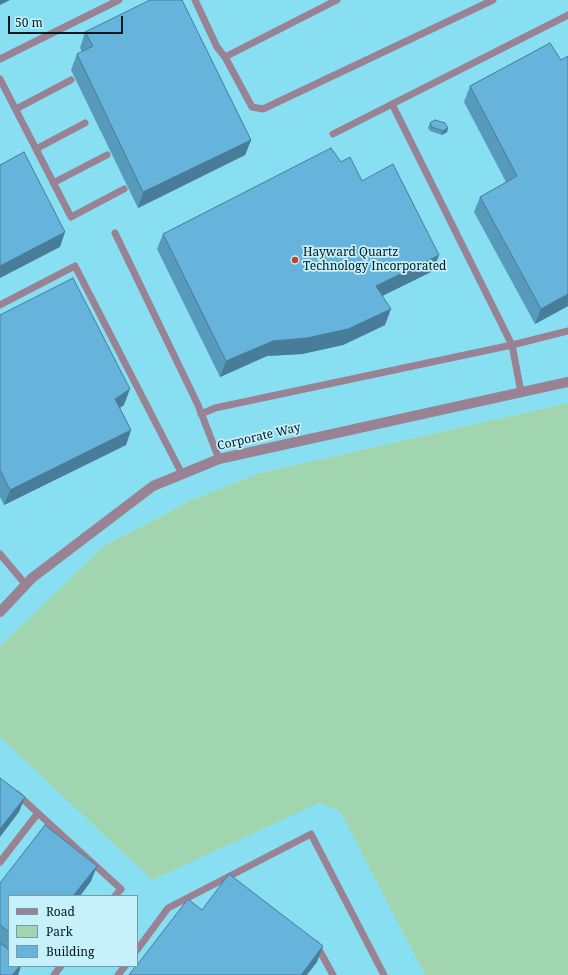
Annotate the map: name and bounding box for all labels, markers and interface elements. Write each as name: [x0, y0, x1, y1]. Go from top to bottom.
scale bar: [10, 8, 125, 34]
text: 50 m: [15, 14, 43, 31]
place label: Hayward Quartz Technology Incorporated: [303, 246, 446, 274]
marker: Hayward Quartz Technology Incorporated: [290, 255, 300, 265]
street label: Corporate Way: [216, 420, 302, 454]
legend: [8, 895, 138, 967]
text: Road: [46, 903, 75, 920]
text: Park: [46, 923, 73, 940]
text: Building: [46, 943, 94, 960]

